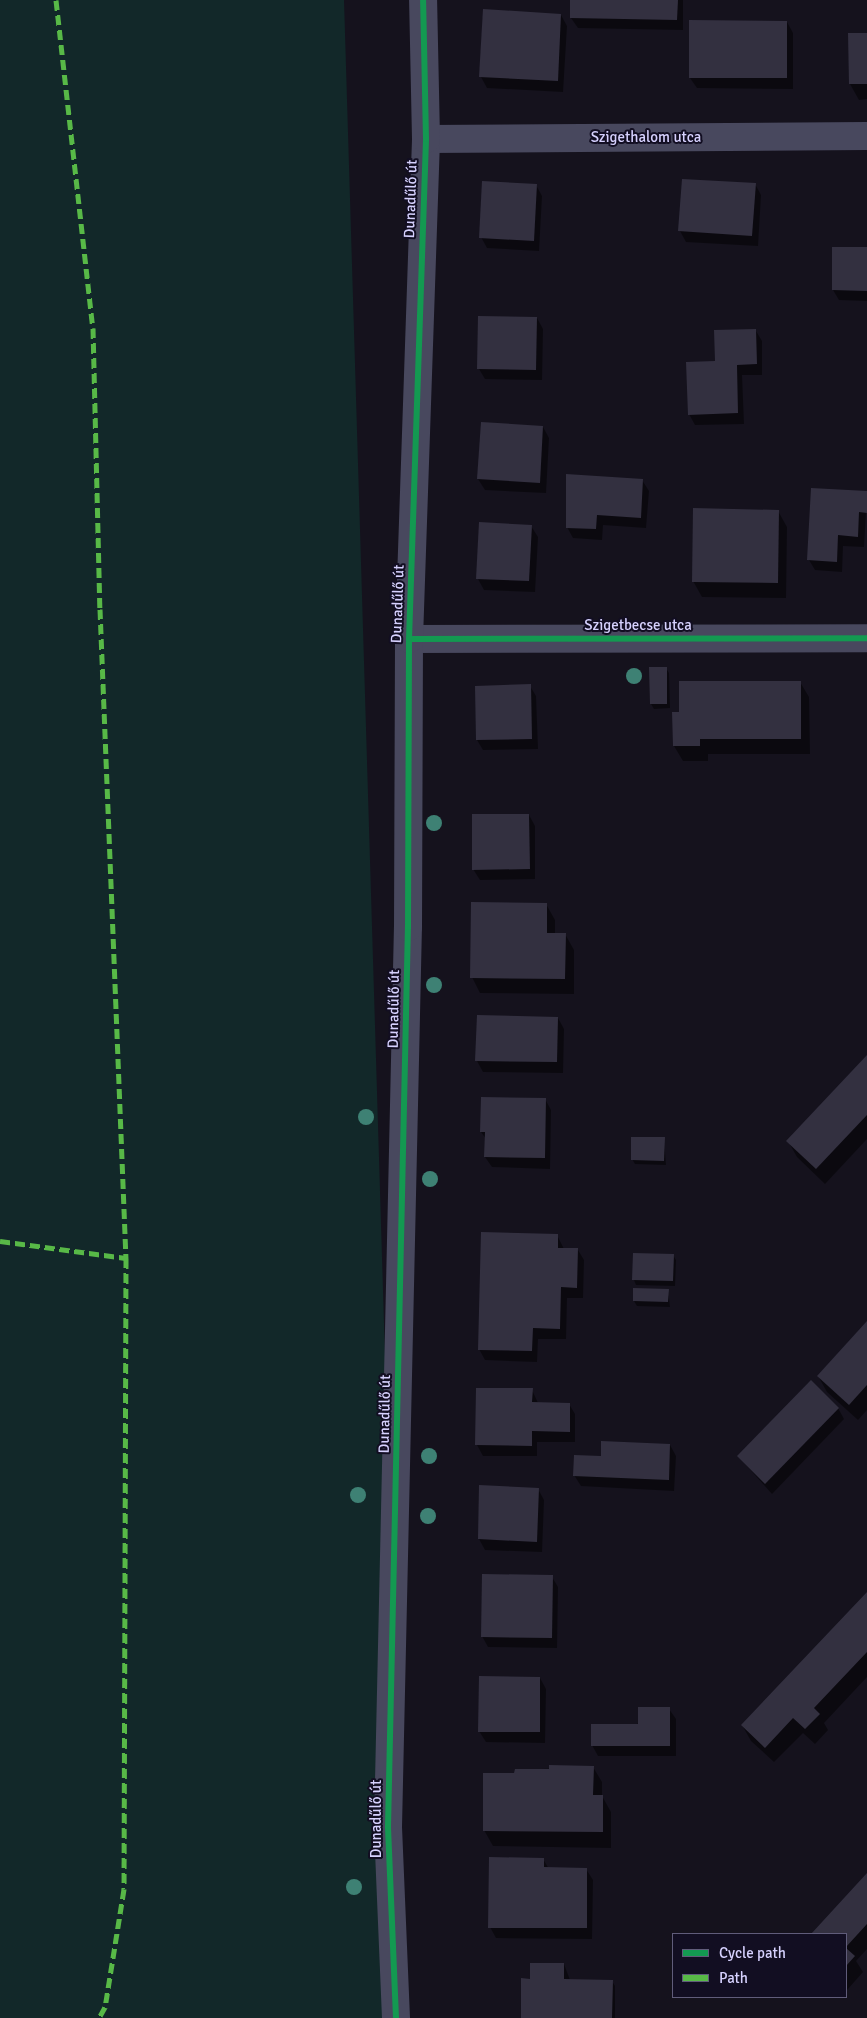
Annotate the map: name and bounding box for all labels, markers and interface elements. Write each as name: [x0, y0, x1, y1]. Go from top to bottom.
street label: Szigethalom utca: [591, 129, 701, 147]
street label: Dunadűlő út: [401, 159, 421, 239]
street label: Dunadűlő út: [388, 564, 408, 644]
street label: Szigetbecse utca: [584, 617, 692, 635]
street label: Dunadűlő út: [384, 970, 404, 1048]
street label: Dunadűlő út: [375, 1375, 395, 1453]
street label: Dunadűlő út: [368, 1780, 386, 1858]
legend: [672, 1933, 847, 1998]
text: Cycle path: [719, 1944, 786, 1962]
text: Path: [719, 1969, 748, 1987]

